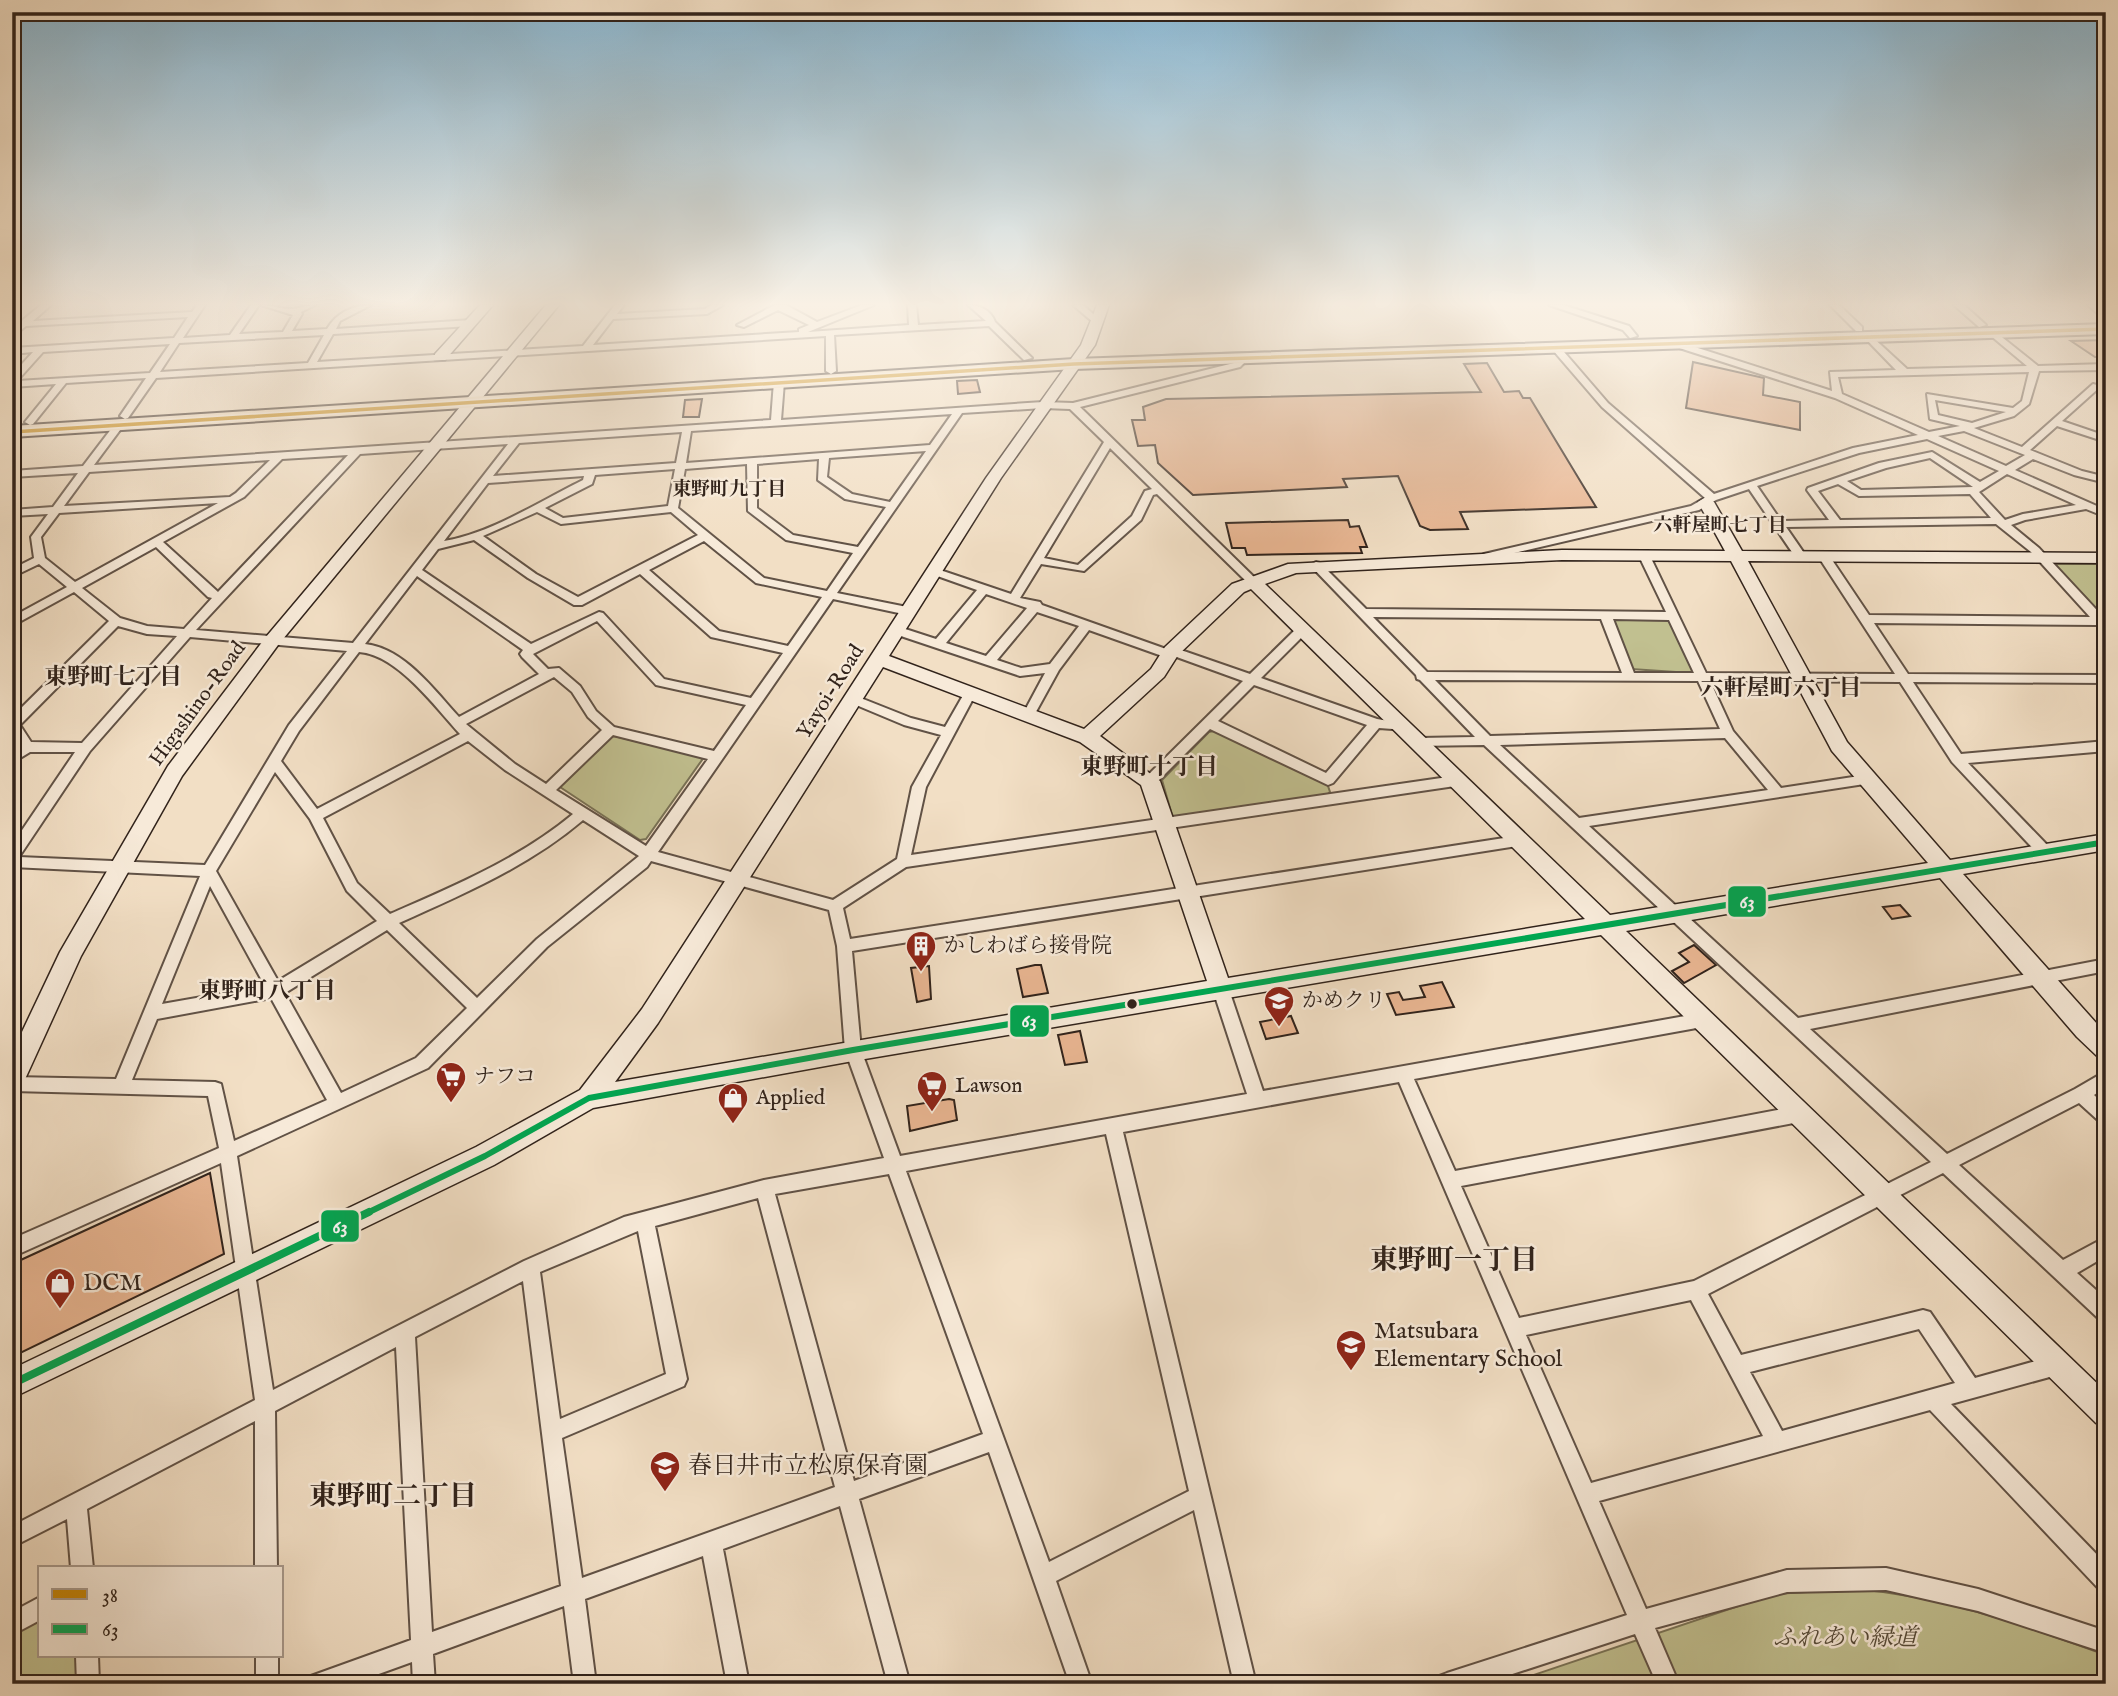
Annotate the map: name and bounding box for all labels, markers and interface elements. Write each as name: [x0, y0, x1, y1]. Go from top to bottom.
district label: 東野町九丁目: [672, 478, 786, 502]
district label: 六軒屋町七丁目: [1653, 514, 1787, 538]
street label: Higashino-Road: [144, 636, 253, 772]
street label: Yayoi-Road: [791, 639, 871, 744]
district label: 東野町七丁目: [44, 663, 182, 692]
district label: 六軒屋町六丁目: [1701, 674, 1862, 703]
district label: 東野町十丁目: [1080, 753, 1218, 782]
line badge: 63: [1727, 885, 1767, 918]
text: 63: [1739, 891, 1755, 915]
building icon: かしわばら接骨院: [904, 929, 938, 973]
place label: かしわばら接骨院: [944, 933, 1112, 960]
district label: 東野町八丁目: [198, 977, 336, 1006]
school or university icon: かめクリ: [1262, 984, 1296, 1028]
place label: かめクリ: [1302, 988, 1386, 1015]
unlabelled marker: [1125, 997, 1139, 1011]
line badge: 63: [1009, 1004, 1050, 1038]
text: 63: [1021, 1010, 1037, 1034]
supermarket icon: ナフコ: [434, 1060, 468, 1104]
place label: ナフコ: [474, 1064, 536, 1091]
supermarket icon: Lawson: [915, 1069, 949, 1113]
place label: Lawson: [955, 1073, 1022, 1100]
shop icon: Applied: [716, 1081, 750, 1125]
place label: Applied: [755, 1085, 826, 1112]
line badge: 63: [320, 1209, 360, 1243]
text: 63: [332, 1216, 348, 1240]
district label: 東野町一丁目: [1370, 1244, 1538, 1279]
shop icon: DCM: [43, 1266, 77, 1310]
place label: DCM: [83, 1268, 142, 1299]
place label: Matsubara Elementary School: [1374, 1316, 1563, 1375]
school or university icon: Matsubara Elementary School: [1334, 1328, 1368, 1372]
school or university icon: 春日井市立松原保育園: [648, 1449, 682, 1493]
place label: 春日井市立松原保育園: [688, 1451, 928, 1482]
district label: 東野町二丁目: [309, 1480, 477, 1515]
legend: [38, 1566, 284, 1658]
text: 38: [102, 1583, 118, 1610]
text: 63: [102, 1617, 119, 1644]
park label: ふれあい緑道: [1773, 1623, 1921, 1654]

